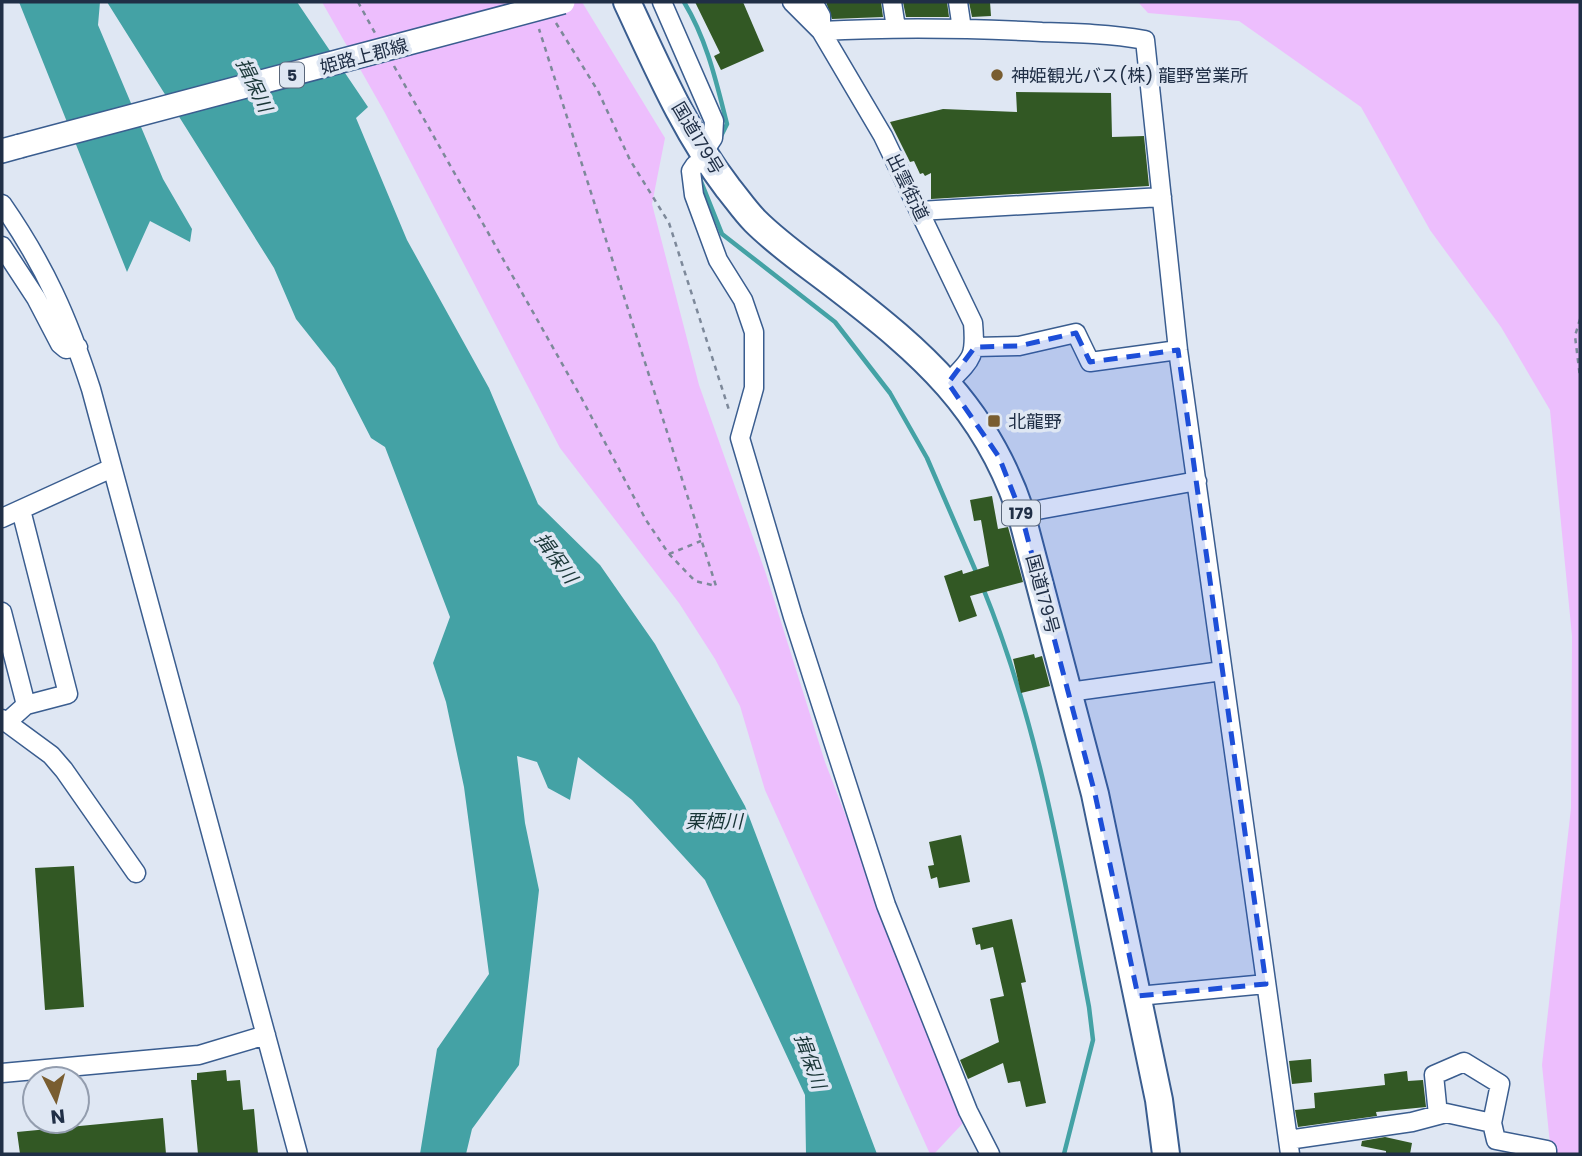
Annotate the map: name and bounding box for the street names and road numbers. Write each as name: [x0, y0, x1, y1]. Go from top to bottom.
street label: 姫路上郡線: [317, 32, 411, 80]
road number: 5: [280, 62, 304, 88]
street label: 国道179号: [666, 97, 730, 179]
street label: 出雲街道: [881, 149, 935, 225]
road number: 179: [1002, 500, 1040, 526]
street label: 国道179号: [1020, 552, 1066, 636]

